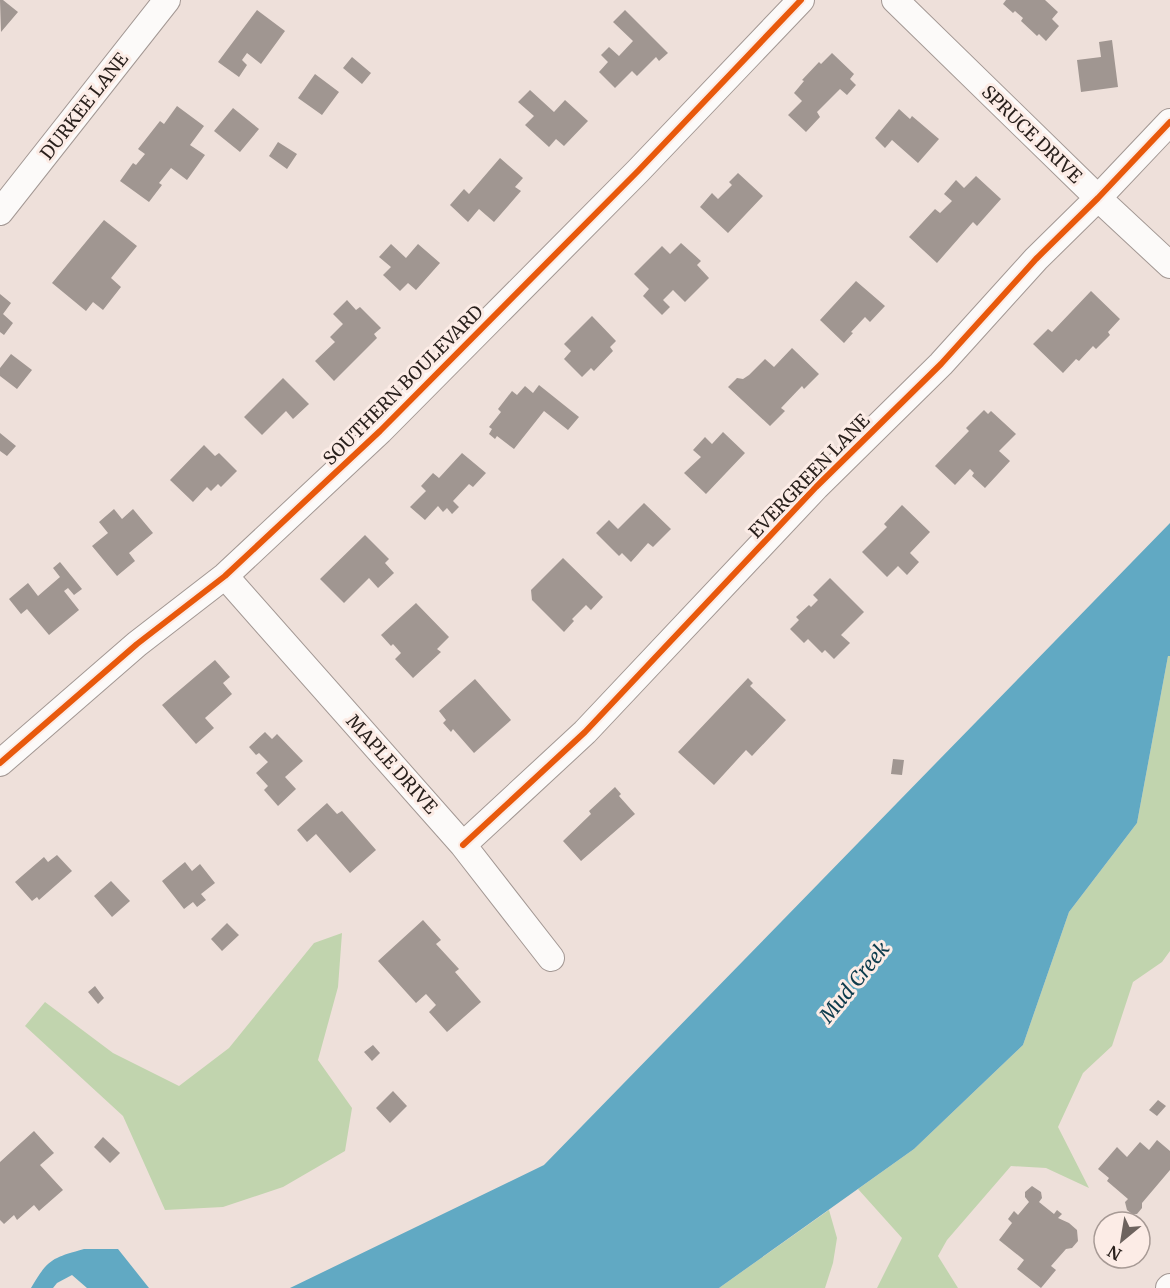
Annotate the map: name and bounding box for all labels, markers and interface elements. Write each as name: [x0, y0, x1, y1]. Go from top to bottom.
street label: DURKEE LANE: [35, 47, 133, 164]
street label: SPRUCE DRIVE: [977, 80, 1087, 188]
street label: SOUTHERN BOULEVARD: [318, 300, 488, 470]
street label: EVERGREEN LANE: [744, 409, 875, 543]
street label: MAPLE DRIVE: [342, 710, 443, 819]
water label: Mud Creek: [813, 936, 894, 1028]
north arrow: [1092, 1210, 1152, 1270]
text: N: [1104, 1241, 1125, 1265]

